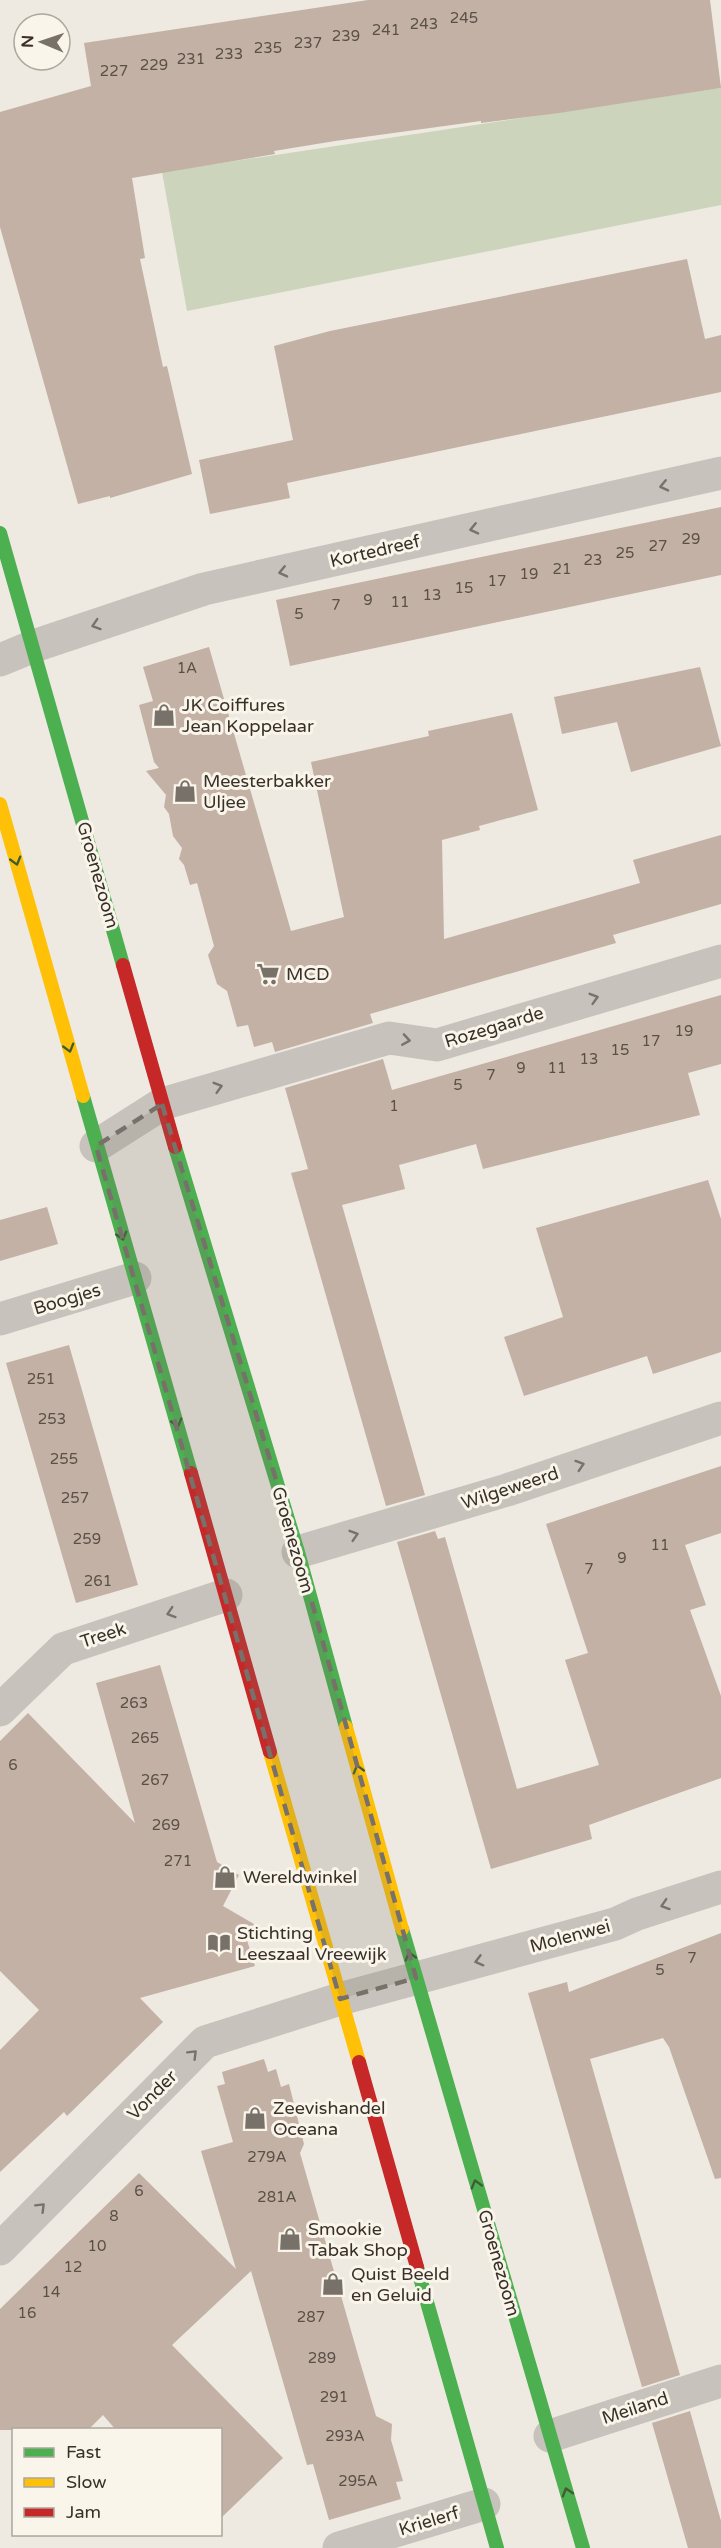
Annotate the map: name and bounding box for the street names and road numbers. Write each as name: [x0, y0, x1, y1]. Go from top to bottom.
street label: Kortedreef: [328, 530, 422, 572]
street label: Groenezoom: [72, 819, 124, 931]
street label: Rozegaarde: [442, 1001, 546, 1053]
street label: Boogjes: [31, 1278, 103, 1320]
street label: Wilgeweerd: [459, 1462, 561, 1514]
street label: Groenezoom: [267, 1484, 319, 1596]
street label: Treek: [77, 1617, 129, 1653]
street label: Molenwei: [527, 1915, 613, 1957]
street label: Vonder: [122, 2065, 182, 2125]
street label: Groenezoom: [473, 2207, 525, 2319]
street label: Meiland: [599, 2387, 671, 2429]
street label: Krielerf: [396, 2501, 462, 2541]

